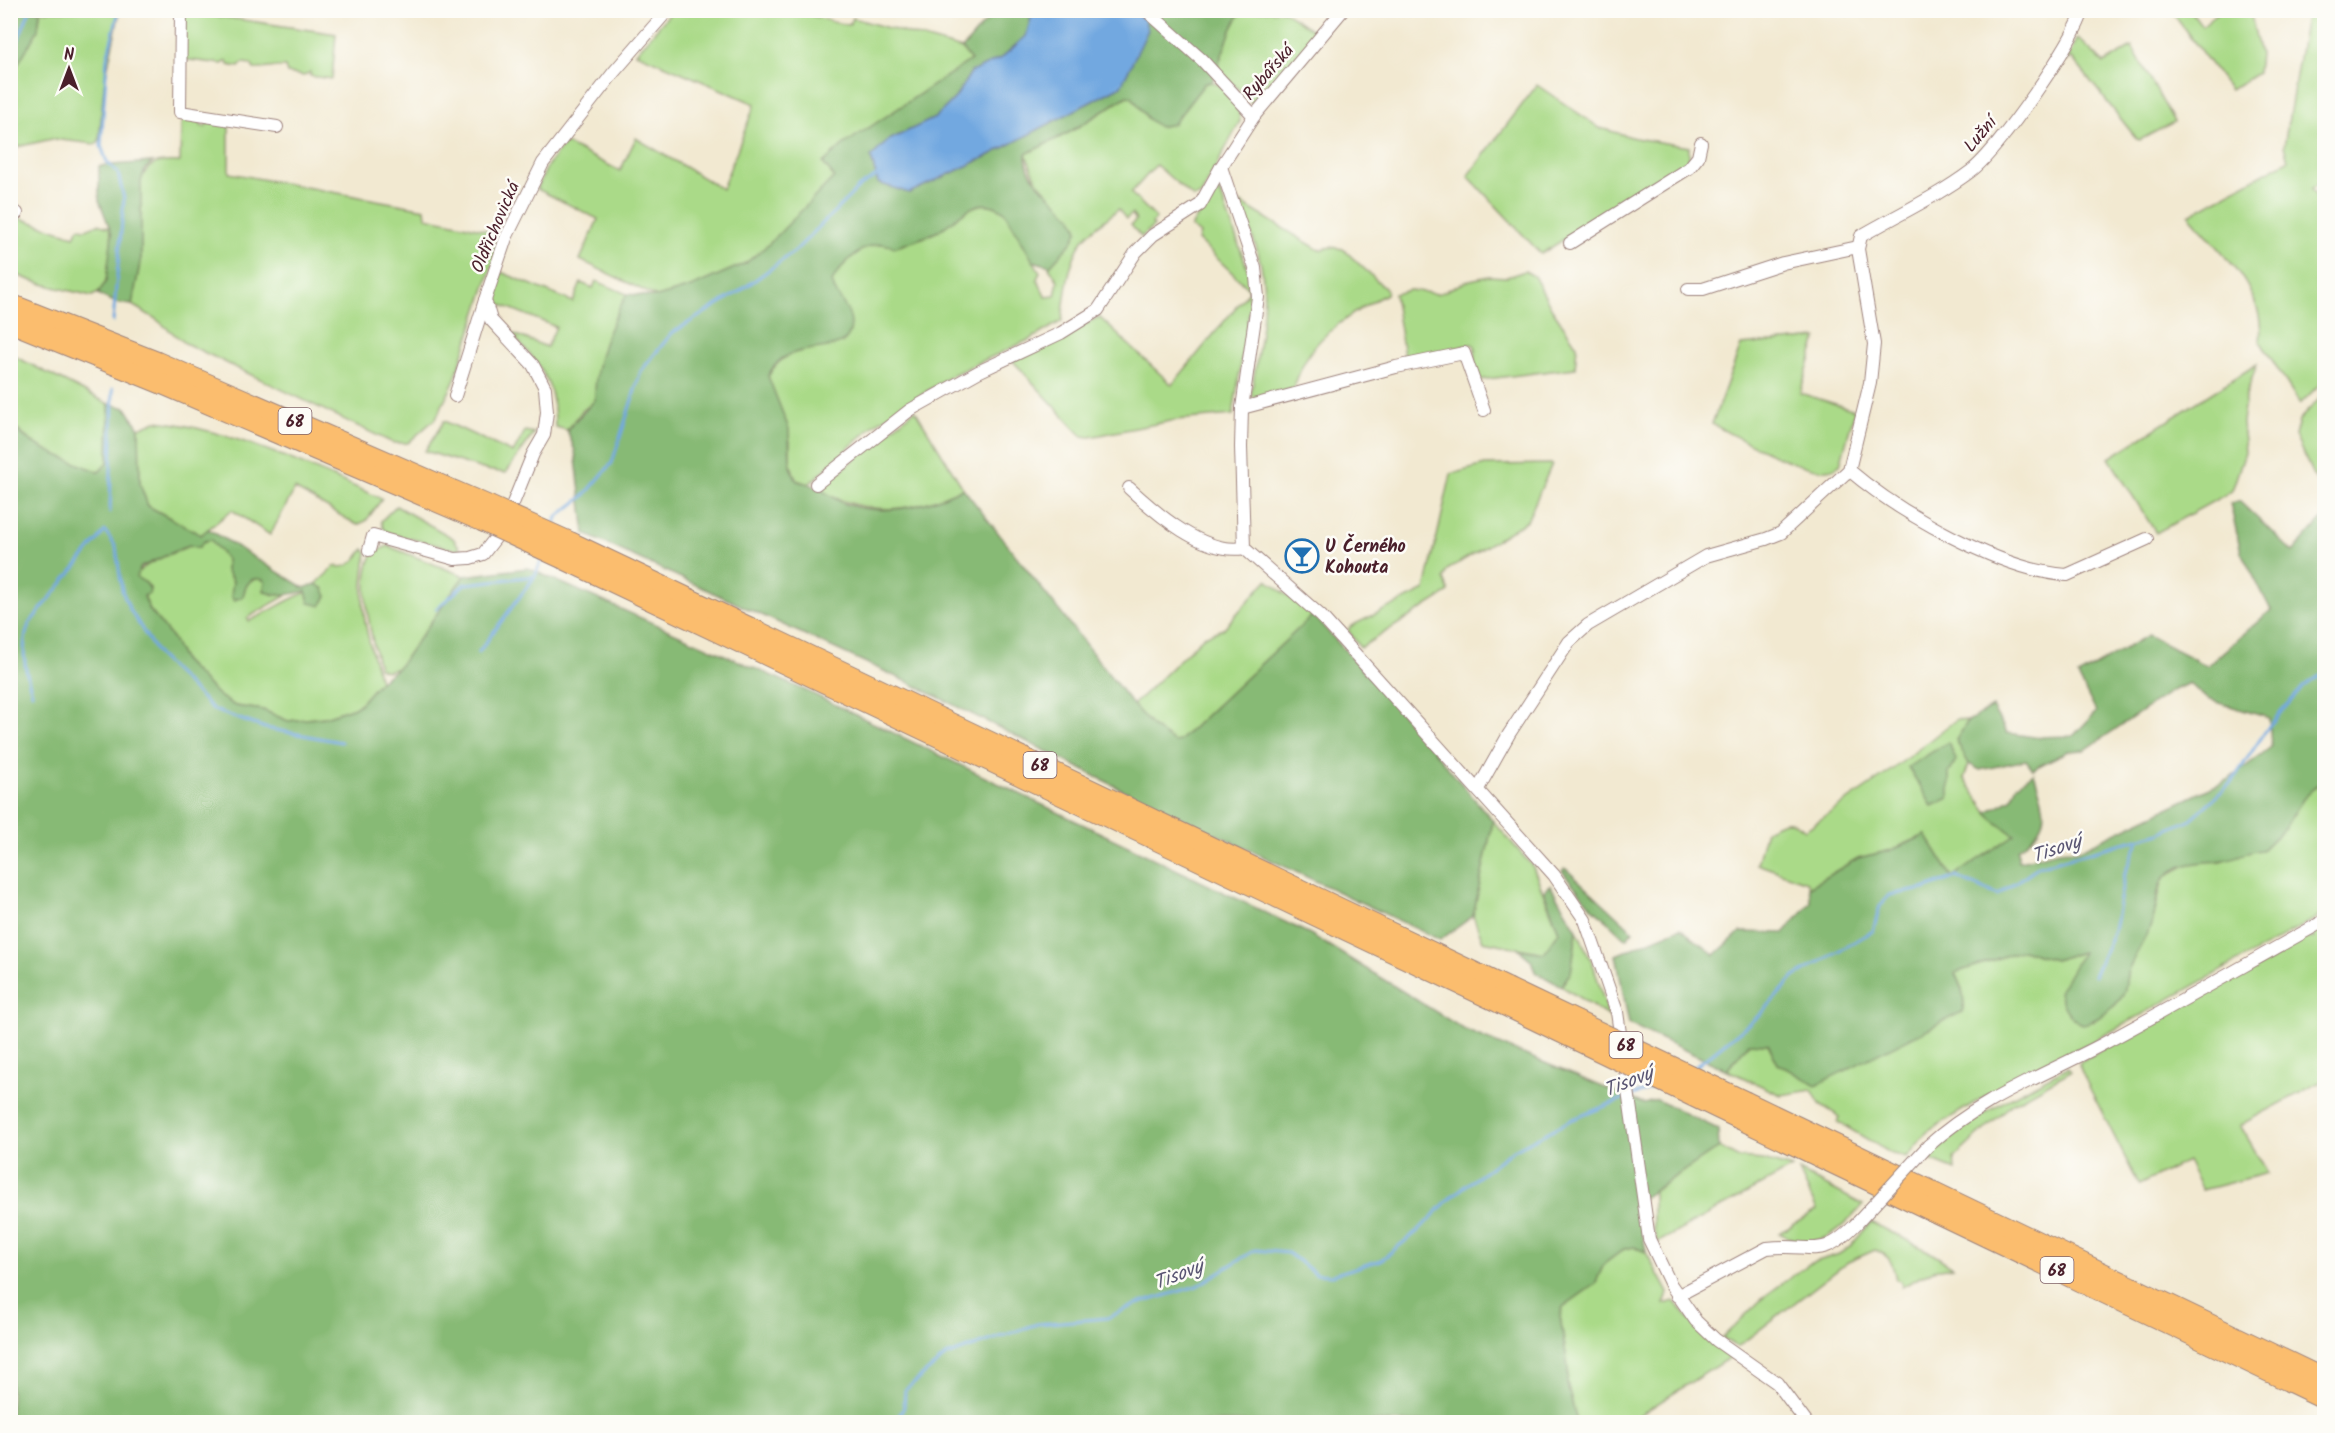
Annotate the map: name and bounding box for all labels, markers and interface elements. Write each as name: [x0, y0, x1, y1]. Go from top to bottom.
street label: Rybářská: [1236, 37, 1303, 108]
north arrow: [39, 39, 99, 99]
text: N: [64, 43, 74, 68]
street label: Lužní: [1957, 108, 2007, 160]
street label: Oldřichovická: [464, 176, 529, 278]
road number: 68: [278, 408, 312, 434]
place label: U Černého Kohouta: [1325, 533, 1406, 583]
bar icon: U Černého Kohouta: [1284, 538, 1320, 574]
road number: 68: [1024, 752, 1056, 778]
water label: Tisový: [2027, 825, 2090, 873]
road number: 68: [1610, 1032, 1642, 1058]
water label: Tisový: [1599, 1057, 1663, 1107]
water label: Tisový: [1149, 1250, 1212, 1300]
road number: 68: [2040, 1257, 2074, 1283]

